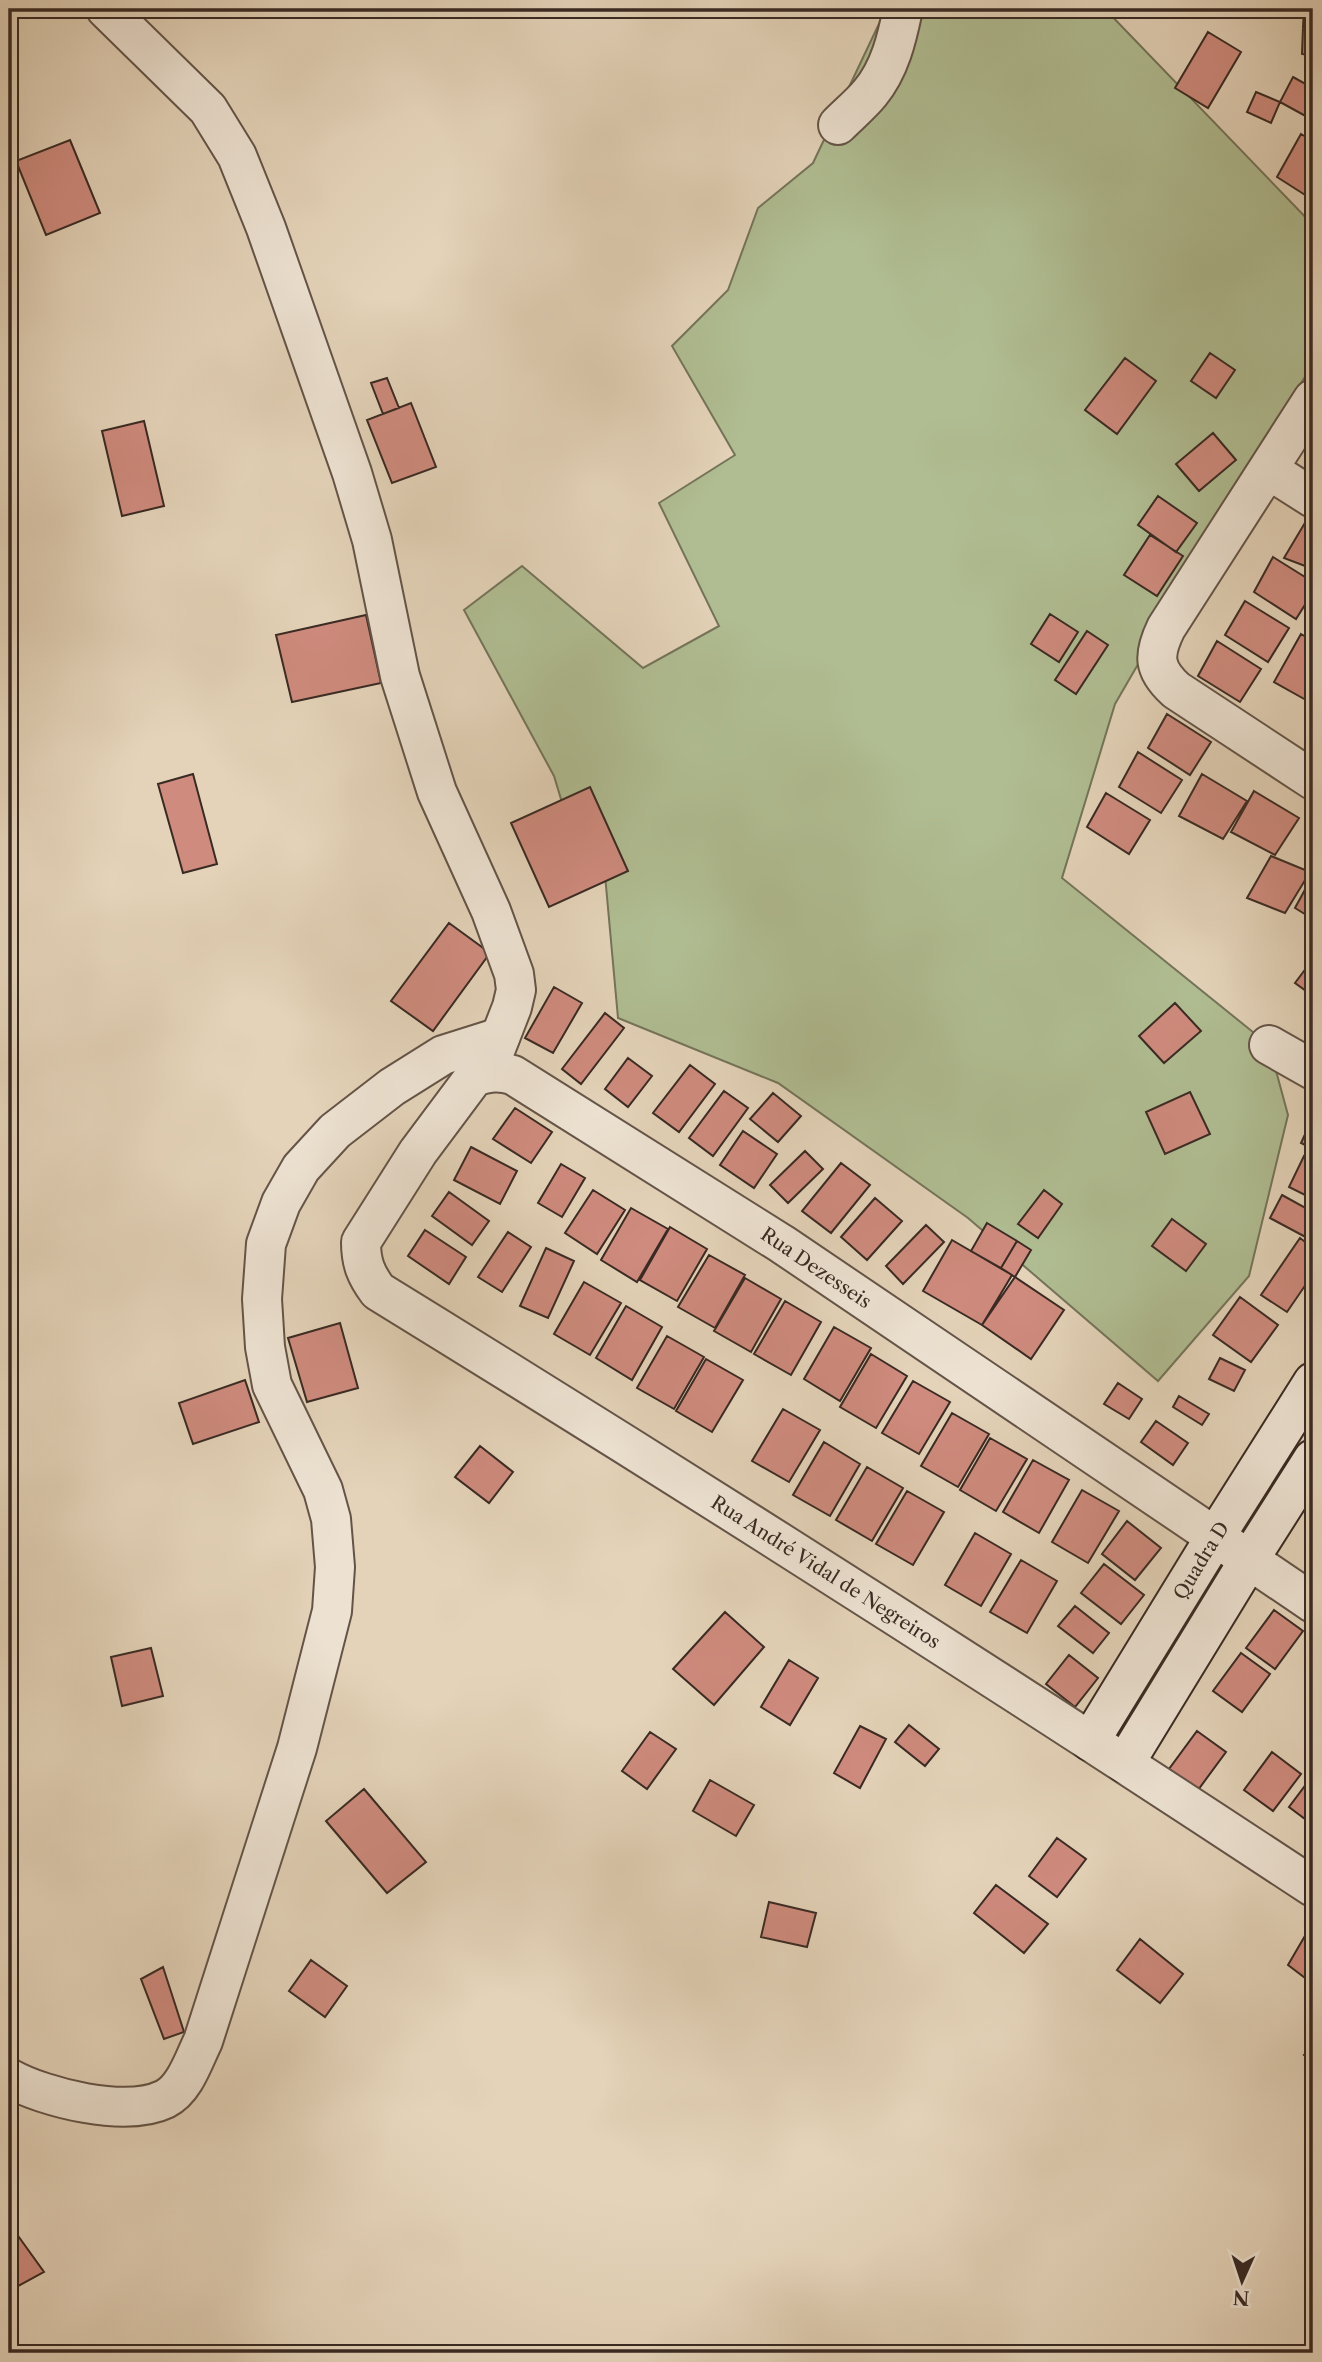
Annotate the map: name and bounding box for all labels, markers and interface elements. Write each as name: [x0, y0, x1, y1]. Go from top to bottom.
street label: Rua Dezesseis: [756, 1223, 876, 1313]
street label: Rua André Vidal de Negreiros: [707, 1490, 945, 1653]
street label: Quadra D: [1168, 1517, 1233, 1603]
north arrow: [1206, 2246, 1276, 2316]
text: N: [1232, 2286, 1250, 2309]

